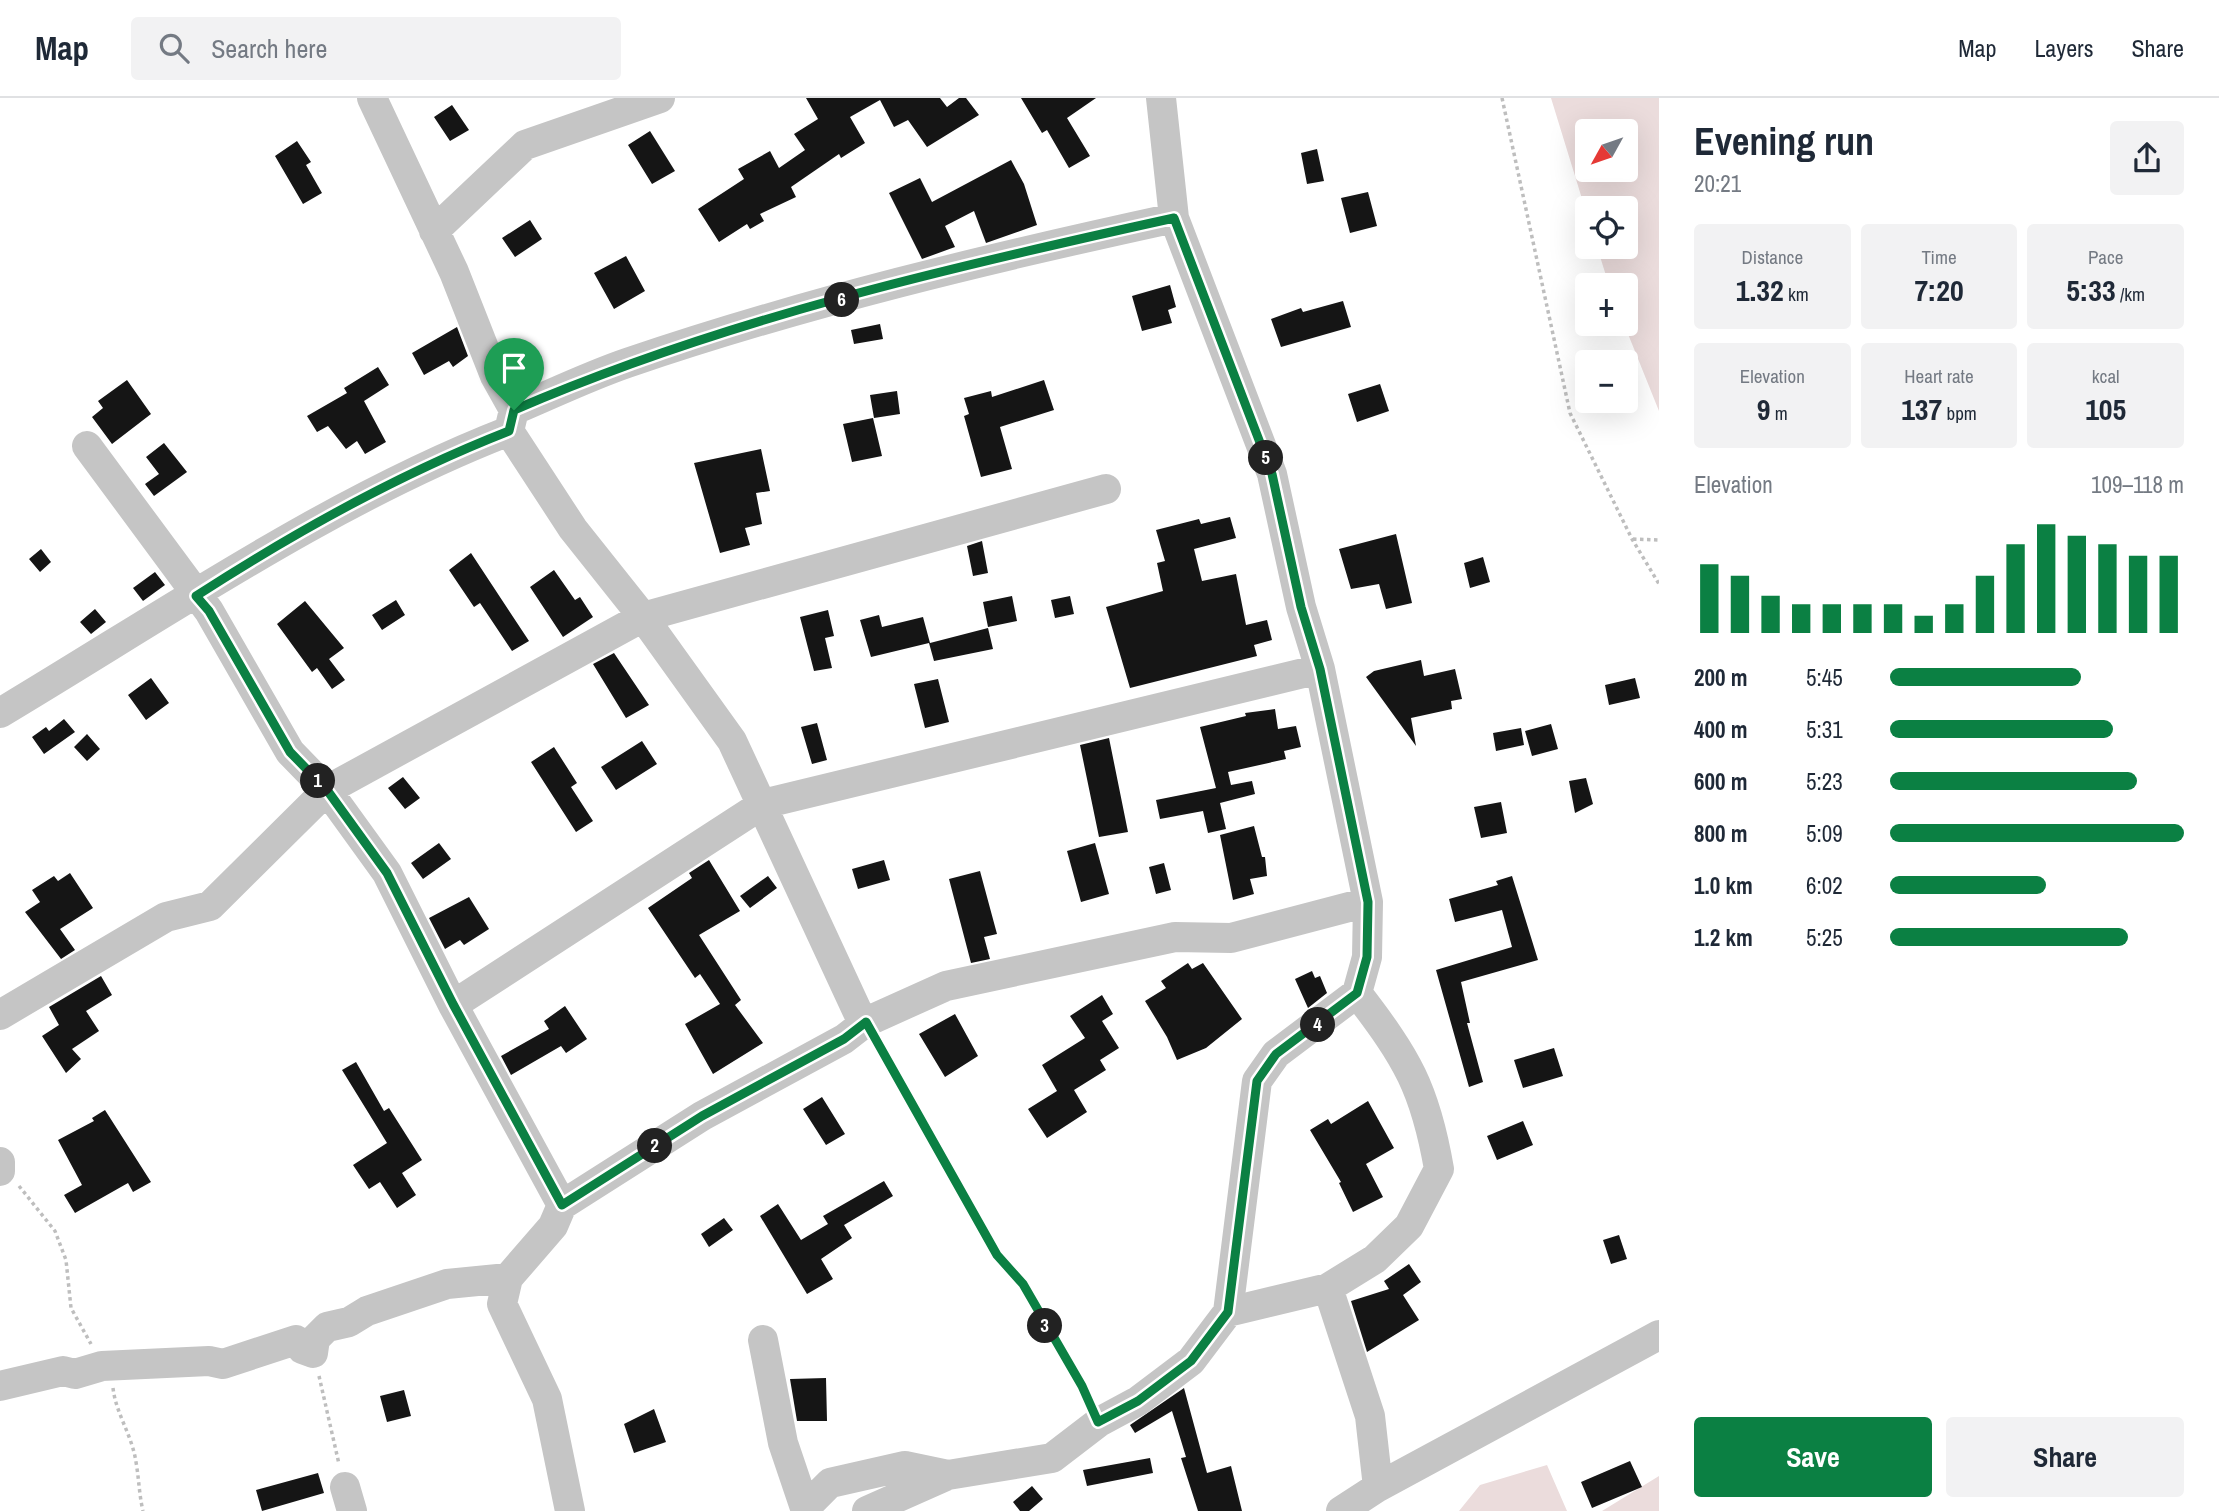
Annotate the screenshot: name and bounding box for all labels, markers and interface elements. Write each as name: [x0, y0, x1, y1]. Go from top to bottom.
search box: [131, 17, 621, 80]
text: Map: [35, 26, 89, 70]
icon: search: [155, 29, 193, 67]
text: Search here: [211, 31, 327, 66]
text: Map: [1958, 32, 1996, 64]
text: Layers: [2034, 32, 2093, 64]
text: Share: [2131, 32, 2184, 64]
text: Evening run: [1694, 116, 1874, 167]
north arrow: [1575, 119, 1638, 182]
map controls: [1575, 119, 1638, 413]
button: share: [2110, 121, 2184, 195]
text: 20:21: [1694, 168, 1741, 199]
button: locate: [1575, 196, 1638, 259]
text: Distance: [1742, 244, 1803, 270]
text: Time: [1921, 244, 1957, 270]
text: Pace: [2088, 244, 2123, 270]
text: 1.32: [1736, 270, 1784, 310]
text: 7:20: [1914, 270, 1964, 310]
text: 5:33: [2066, 270, 2116, 310]
button: +: [1575, 273, 1638, 336]
text: km: [1784, 281, 1809, 307]
text: /km: [2116, 281, 2145, 307]
pin: 6: [824, 282, 860, 318]
text: 6: [837, 286, 846, 312]
pin: [484, 338, 544, 410]
icon: arrive: [495, 349, 533, 387]
button: −: [1575, 350, 1638, 413]
text: Elevation: [1740, 363, 1805, 389]
text: Heart rate: [1904, 363, 1974, 389]
text: kcal: [2092, 363, 2120, 389]
text: 9: [1757, 389, 1771, 429]
text: 137: [1901, 389, 1942, 429]
text: 105: [2085, 389, 2126, 429]
text: m: [1771, 400, 1788, 426]
text: bpm: [1942, 400, 1977, 426]
pin: 5: [1248, 440, 1284, 476]
text: 5: [1261, 444, 1270, 470]
text: Elevation: [1694, 469, 1773, 500]
text: 109–118 m: [2091, 469, 2184, 500]
text: 200 m: [1694, 662, 1747, 693]
text: 5:45: [1806, 662, 1843, 693]
text: 400 m: [1694, 714, 1747, 745]
text: 5:31: [1806, 714, 1843, 745]
pin: 1: [300, 764, 336, 798]
text: 600 m: [1694, 766, 1747, 797]
text: 5:23: [1806, 766, 1843, 797]
text: 1: [313, 767, 322, 793]
text: 800 m: [1694, 818, 1747, 849]
text: 5:09: [1806, 818, 1843, 849]
text: 1.0 km: [1694, 870, 1753, 901]
text: 6:02: [1806, 870, 1843, 901]
text: 1.2 km: [1694, 922, 1753, 953]
text: 5:25: [1806, 922, 1843, 953]
pin: 4: [1300, 1007, 1336, 1042]
text: 4: [1313, 1011, 1322, 1037]
pin: 2: [638, 1128, 672, 1164]
text: 2: [650, 1132, 659, 1158]
pin: 3: [1028, 1308, 1062, 1344]
text: 3: [1040, 1312, 1049, 1338]
button: Save: [1694, 1417, 1932, 1497]
button: Share: [1946, 1417, 2184, 1497]

